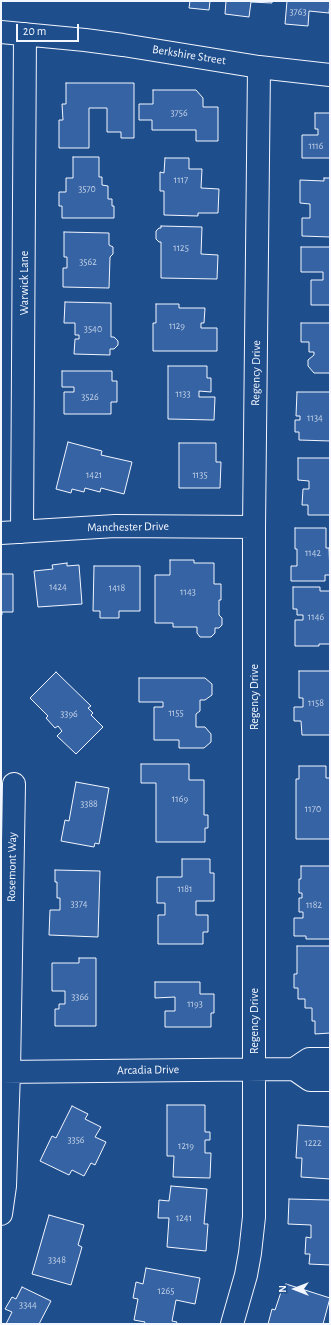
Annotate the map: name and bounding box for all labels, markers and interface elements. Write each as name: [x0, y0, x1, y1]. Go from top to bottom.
house number: 3763: [289, 6, 307, 18]
scale bar: [18, 16, 81, 42]
text: 20 m: [23, 25, 46, 37]
street label: Berkshire Street: [151, 42, 227, 68]
house number: 3756: [170, 107, 188, 119]
house number: 1116: [308, 140, 324, 152]
house number: 1117: [174, 174, 188, 186]
house number: 3570: [78, 183, 96, 195]
house number: 1125: [173, 242, 189, 254]
street label: Warwick Lane: [17, 251, 31, 315]
house number: 3562: [79, 256, 97, 268]
house number: 1129: [169, 320, 185, 332]
house number: 3540: [84, 323, 102, 335]
street label: Regency Drive: [248, 340, 264, 406]
house number: 1133: [175, 388, 191, 400]
house number: 3526: [81, 391, 99, 403]
house number: 1134: [307, 412, 323, 424]
house number: 1421: [86, 469, 102, 481]
house number: 1135: [192, 469, 208, 481]
street label: Manchester Drive: [87, 519, 169, 535]
house number: 1142: [305, 547, 321, 559]
house number: 1424: [49, 581, 67, 593]
house number: 1418: [109, 582, 125, 594]
house number: 1143: [180, 586, 196, 598]
house number: 1146: [308, 611, 324, 623]
street label: Regency Drive: [247, 664, 261, 730]
house number: 1158: [308, 697, 324, 709]
house number: 1155: [168, 707, 184, 719]
house number: 3396: [60, 708, 78, 720]
house number: 1169: [172, 793, 188, 805]
house number: 3388: [80, 798, 98, 810]
house number: 1170: [305, 803, 321, 815]
street label: Rosemont Way: [4, 832, 20, 902]
house number: 1181: [177, 883, 193, 895]
house number: 3374: [70, 898, 88, 910]
house number: 1182: [306, 899, 322, 911]
street label: Regency Drive: [247, 988, 261, 1054]
house number: 3366: [71, 991, 89, 1003]
house number: 1193: [187, 998, 203, 1010]
street label: Arcadia Drive: [117, 1062, 179, 1078]
house number: 3356: [67, 1134, 85, 1146]
house number: 1222: [304, 1137, 322, 1149]
house number: 1219: [178, 1140, 194, 1152]
house number: 1241: [176, 1212, 192, 1224]
house number: 3348: [48, 1254, 66, 1266]
north arrow: [275, 1269, 315, 1309]
house number: 1265: [158, 1285, 174, 1297]
text: N: [277, 1285, 288, 1293]
house number: 3344: [19, 1299, 37, 1311]

